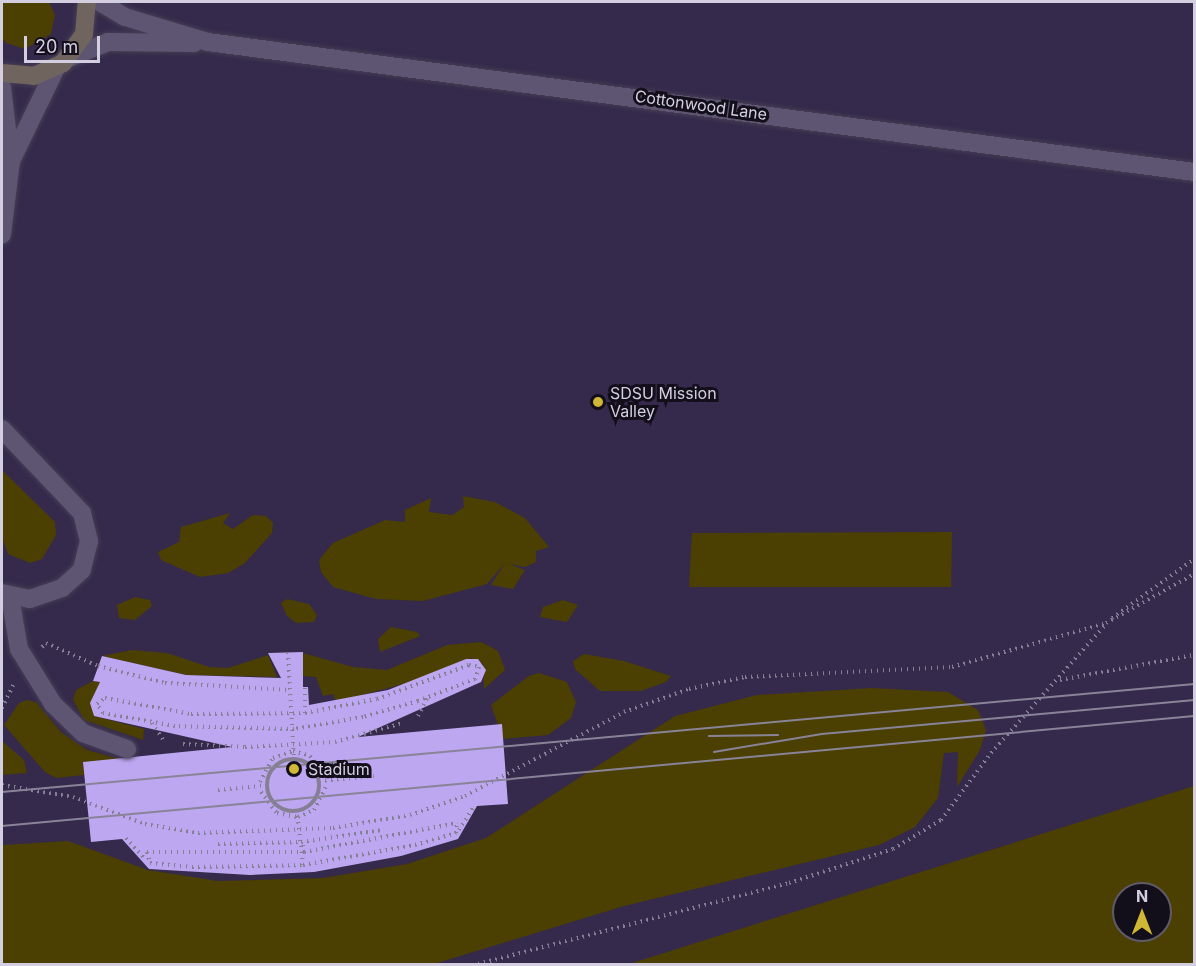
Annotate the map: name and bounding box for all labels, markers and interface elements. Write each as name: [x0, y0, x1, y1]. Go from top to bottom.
scale bar: [27, 24, 104, 62]
text: 20 m: [35, 36, 78, 57]
street label: Cottonwood Lane: [634, 86, 768, 124]
place label: SDSU Mission Valley: [610, 383, 717, 421]
marker: SDSU Mission Valley: [591, 395, 605, 409]
place label: Stadium: [308, 759, 370, 779]
marker: Stadium: [285, 760, 303, 778]
north arrow: [1112, 882, 1172, 942]
text: N: [1136, 886, 1148, 906]

